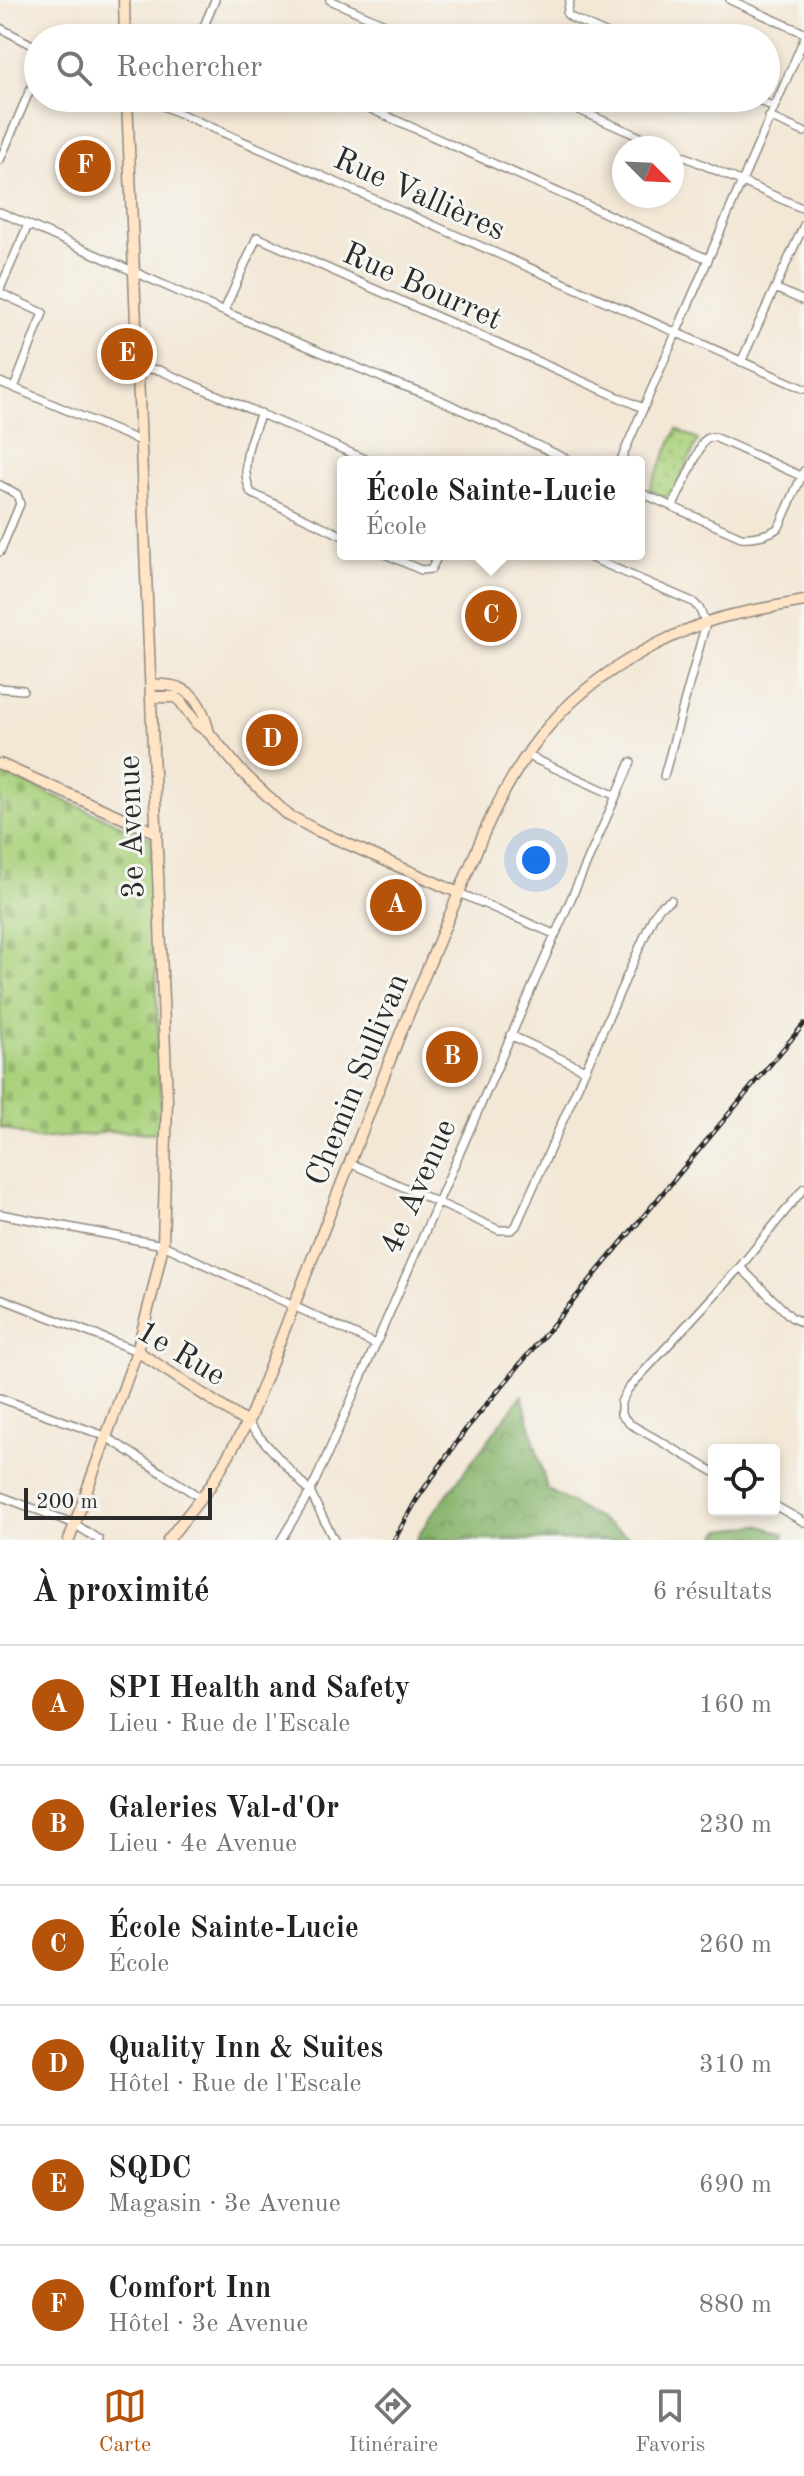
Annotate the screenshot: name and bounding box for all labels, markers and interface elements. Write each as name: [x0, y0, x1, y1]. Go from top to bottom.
search box: [24, 24, 780, 112]
icon: search: [52, 46, 96, 90]
text: Rechercher: [116, 53, 262, 83]
pin: F: [59, 136, 111, 196]
north arrow: [612, 136, 684, 208]
street label: Rue Vallières: [328, 144, 509, 248]
street label: Rue Bourret: [337, 238, 506, 337]
pin: E: [101, 324, 153, 384]
popup: [337, 456, 645, 560]
text: École Sainte-Lucie: [366, 477, 616, 507]
text: École: [366, 514, 427, 540]
pin: C: [465, 586, 517, 646]
pin: D: [246, 710, 298, 770]
street label: 3e Avenue: [114, 754, 151, 899]
your location: [516, 840, 556, 880]
pin: A: [370, 875, 422, 935]
street label: Chemin Sullivan: [302, 969, 416, 1191]
pin: B: [426, 1027, 478, 1087]
street label: 4e Avenue: [376, 1115, 464, 1259]
street label: 1e Rue: [131, 1316, 230, 1393]
map controls: [708, 1444, 780, 1516]
button: locate: [708, 1444, 780, 1516]
scale bar: [24, 1484, 212, 1520]
text: 200 m: [36, 1491, 98, 1513]
text: À proximité: [32, 1575, 210, 1609]
text: 6 résultats: [653, 1579, 772, 1605]
text: SPI Health and Safety: [108, 1674, 410, 1704]
text: A: [48, 1692, 68, 1718]
text: 160 m: [699, 1692, 772, 1718]
text: Lieu · Rue de l'Escale: [108, 1711, 350, 1737]
text: Galeries Val-d'Or: [108, 1794, 339, 1824]
text: B: [49, 1812, 67, 1838]
text: 230 m: [699, 1812, 772, 1838]
text: Lieu · 4e Avenue: [108, 1831, 297, 1857]
text: École Sainte-Lucie: [108, 1914, 359, 1944]
text: C: [49, 1932, 67, 1958]
text: 260 m: [699, 1932, 772, 1958]
text: École: [108, 1951, 169, 1977]
text: Quality Inn & Suites: [108, 2034, 383, 2064]
text: D: [48, 2052, 68, 2078]
text: 310 m: [699, 2052, 772, 2078]
text: Hôtel · Rue de l'Escale: [108, 2071, 362, 2097]
text: SQDC: [108, 2154, 191, 2184]
text: E: [49, 2172, 67, 2198]
text: 690 m: [699, 2172, 772, 2198]
text: Magasin · 3e Avenue: [108, 2191, 341, 2217]
text: Comfort Inn: [108, 2274, 271, 2304]
text: F: [49, 2292, 67, 2318]
text: 880 m: [699, 2292, 772, 2318]
text: Hôtel · 3e Avenue: [108, 2311, 308, 2337]
tab: Carte: [99, 2384, 151, 2459]
tab: Itinéraire: [349, 2384, 438, 2459]
tab: Favoris: [636, 2384, 705, 2459]

